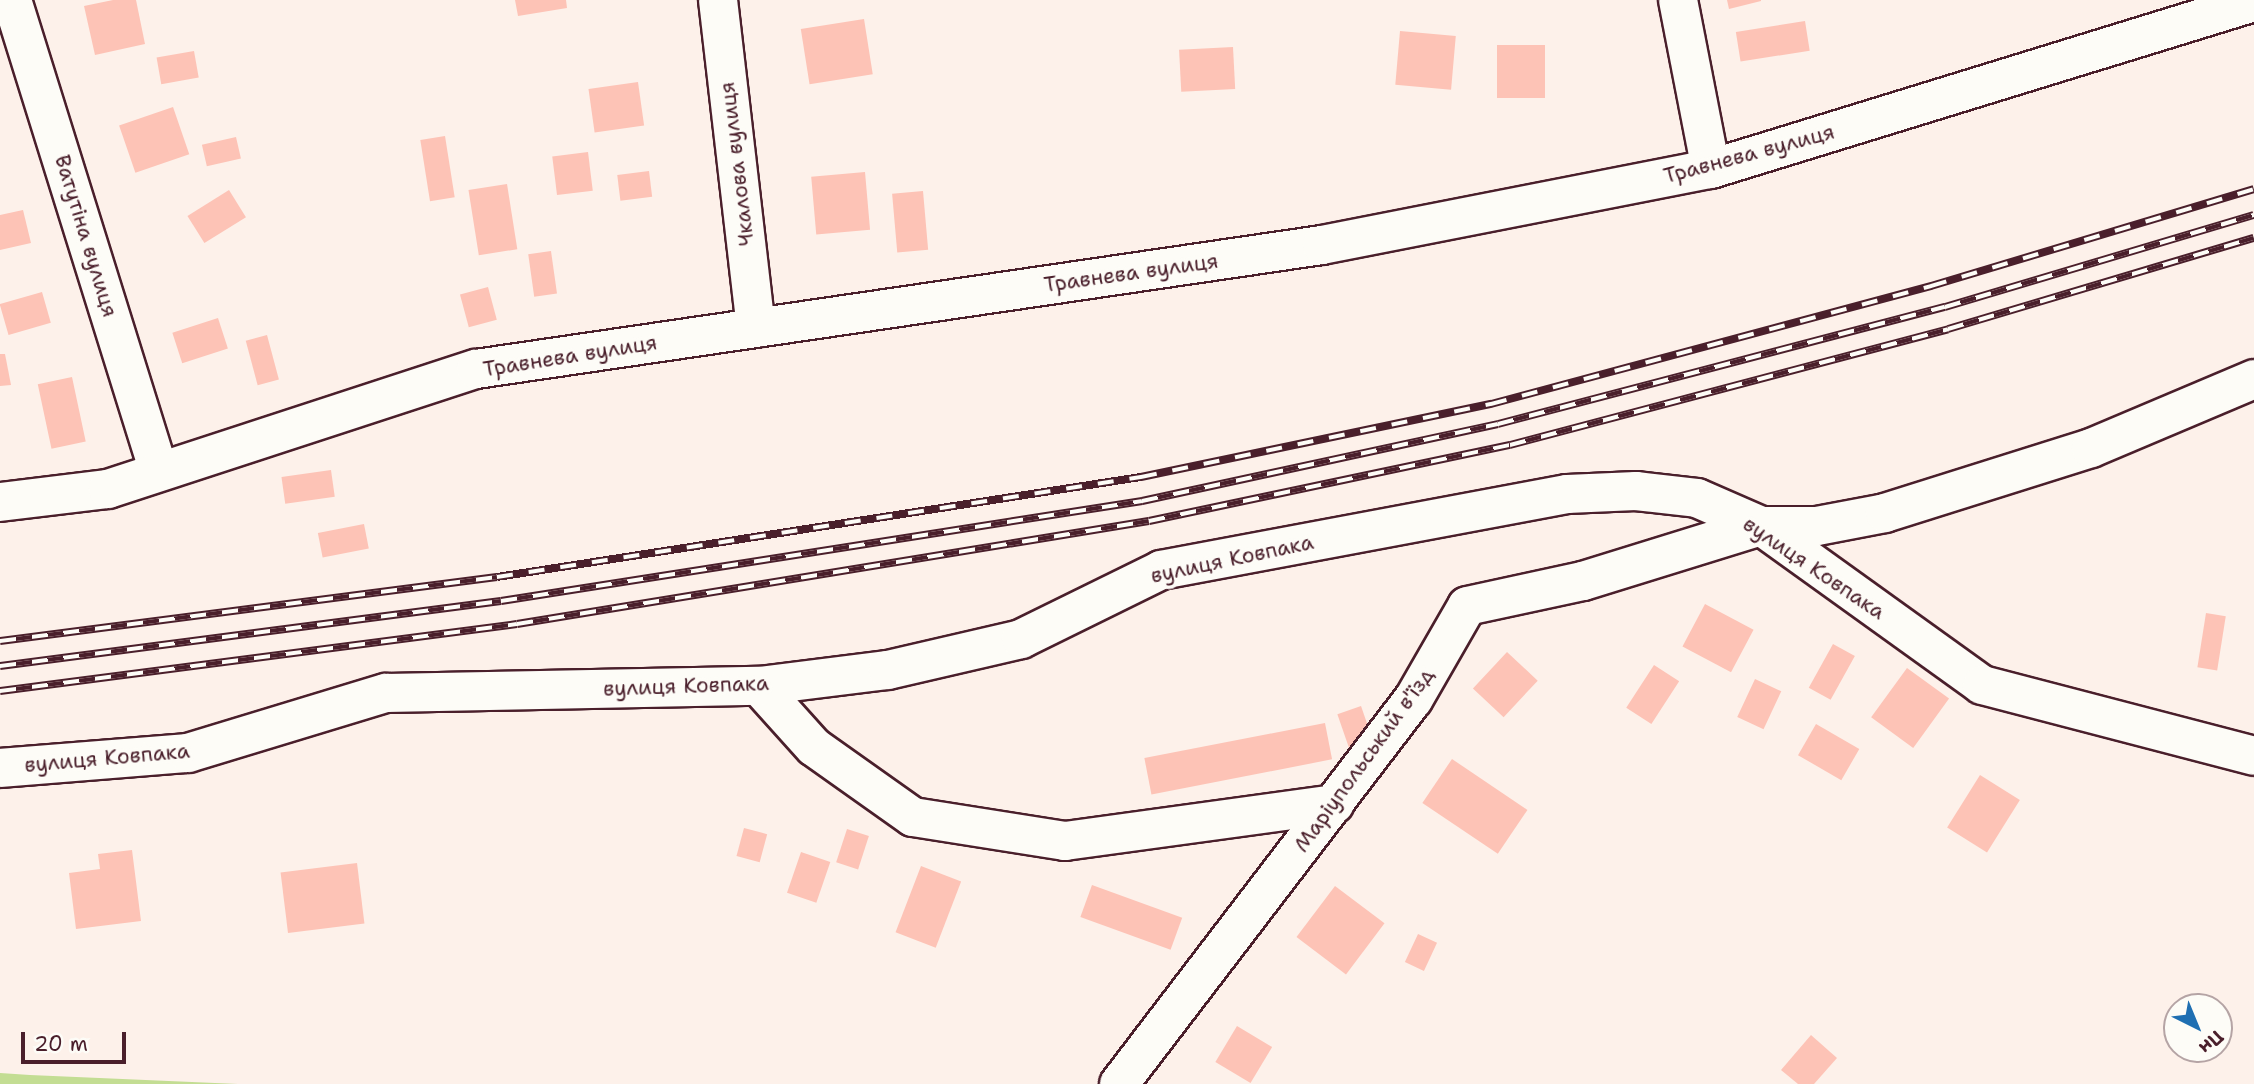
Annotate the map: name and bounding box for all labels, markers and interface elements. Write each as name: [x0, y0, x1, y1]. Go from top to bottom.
street label: Чкалова вулиця: [714, 80, 760, 248]
street label: Травнева вулиця: [1661, 119, 1837, 189]
street label: Ватутіна вулиця: [49, 152, 123, 320]
street label: Травнева вулиця: [1042, 248, 1220, 298]
street label: Травнева вулиця: [481, 330, 659, 382]
street label: вулиця Ковпака: [1738, 511, 1890, 625]
street label: вулиця Ковпака: [1148, 529, 1316, 589]
street label: Маріупольський в'їзд: [1289, 663, 1439, 857]
street label: вулиця Ковпака: [603, 671, 769, 701]
street label: вулиця Ковпака: [23, 738, 191, 778]
north arrow: [2163, 993, 2233, 1063]
scale bar: [24, 1018, 130, 1062]
text: Пн: [2194, 1025, 2229, 1060]
text: 20 m: [34, 1030, 88, 1058]

